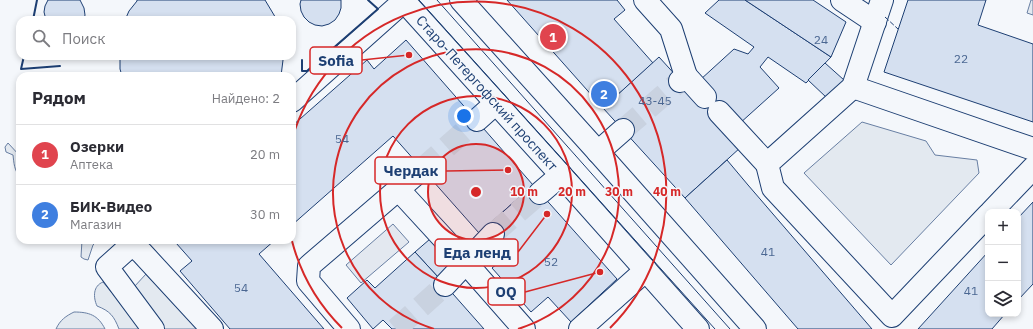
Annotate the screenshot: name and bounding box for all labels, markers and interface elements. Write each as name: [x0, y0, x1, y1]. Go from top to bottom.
street label: Старо-Петергофский проспект: [412, 11, 562, 175]
search box: [16, 16, 296, 60]
pin: 1: [540, 22, 566, 52]
icon: search: [30, 27, 52, 49]
text: Поиск: [62, 29, 105, 48]
house number: 24: [814, 32, 828, 47]
callout: Sofia: [310, 47, 362, 74]
text: Sofia: [318, 51, 354, 70]
house number: 22: [954, 51, 968, 66]
pin: 2: [591, 79, 617, 109]
text: Рядом: [32, 87, 86, 109]
text: Найдено: 2: [212, 90, 280, 107]
house number: 43-45: [638, 93, 672, 108]
your location: [454, 106, 474, 126]
house number: 54: [335, 131, 349, 146]
text: Озерки: [70, 137, 124, 156]
text: 1: [41, 146, 49, 163]
text: 20 m: [250, 146, 280, 163]
text: Аптека: [70, 156, 113, 173]
callout: Чердак: [375, 157, 446, 184]
text: Чердак: [384, 161, 439, 180]
text: 10 m: [510, 184, 538, 199]
text: 20 m: [558, 184, 586, 199]
text: 30 m: [605, 184, 633, 199]
text: 40 m: [653, 184, 681, 199]
centre of rings: [469, 185, 483, 199]
text: БИК-Видео: [70, 197, 152, 216]
text: 2: [41, 206, 49, 223]
text: 30 m: [250, 206, 280, 223]
map controls: [985, 209, 1021, 317]
button: +: [985, 209, 1021, 245]
text: Магазин: [70, 216, 122, 233]
callout: Еда ленд: [435, 239, 518, 266]
text: Еда ленд: [443, 243, 511, 262]
house number: 41: [761, 244, 775, 259]
button: −: [985, 245, 1021, 281]
house number: 52: [544, 254, 558, 269]
callout: OQ: [488, 278, 525, 305]
house number: 54: [234, 280, 248, 295]
button: layers: [985, 281, 1021, 317]
text: OQ: [495, 282, 517, 301]
house number: 41: [964, 283, 978, 298]

